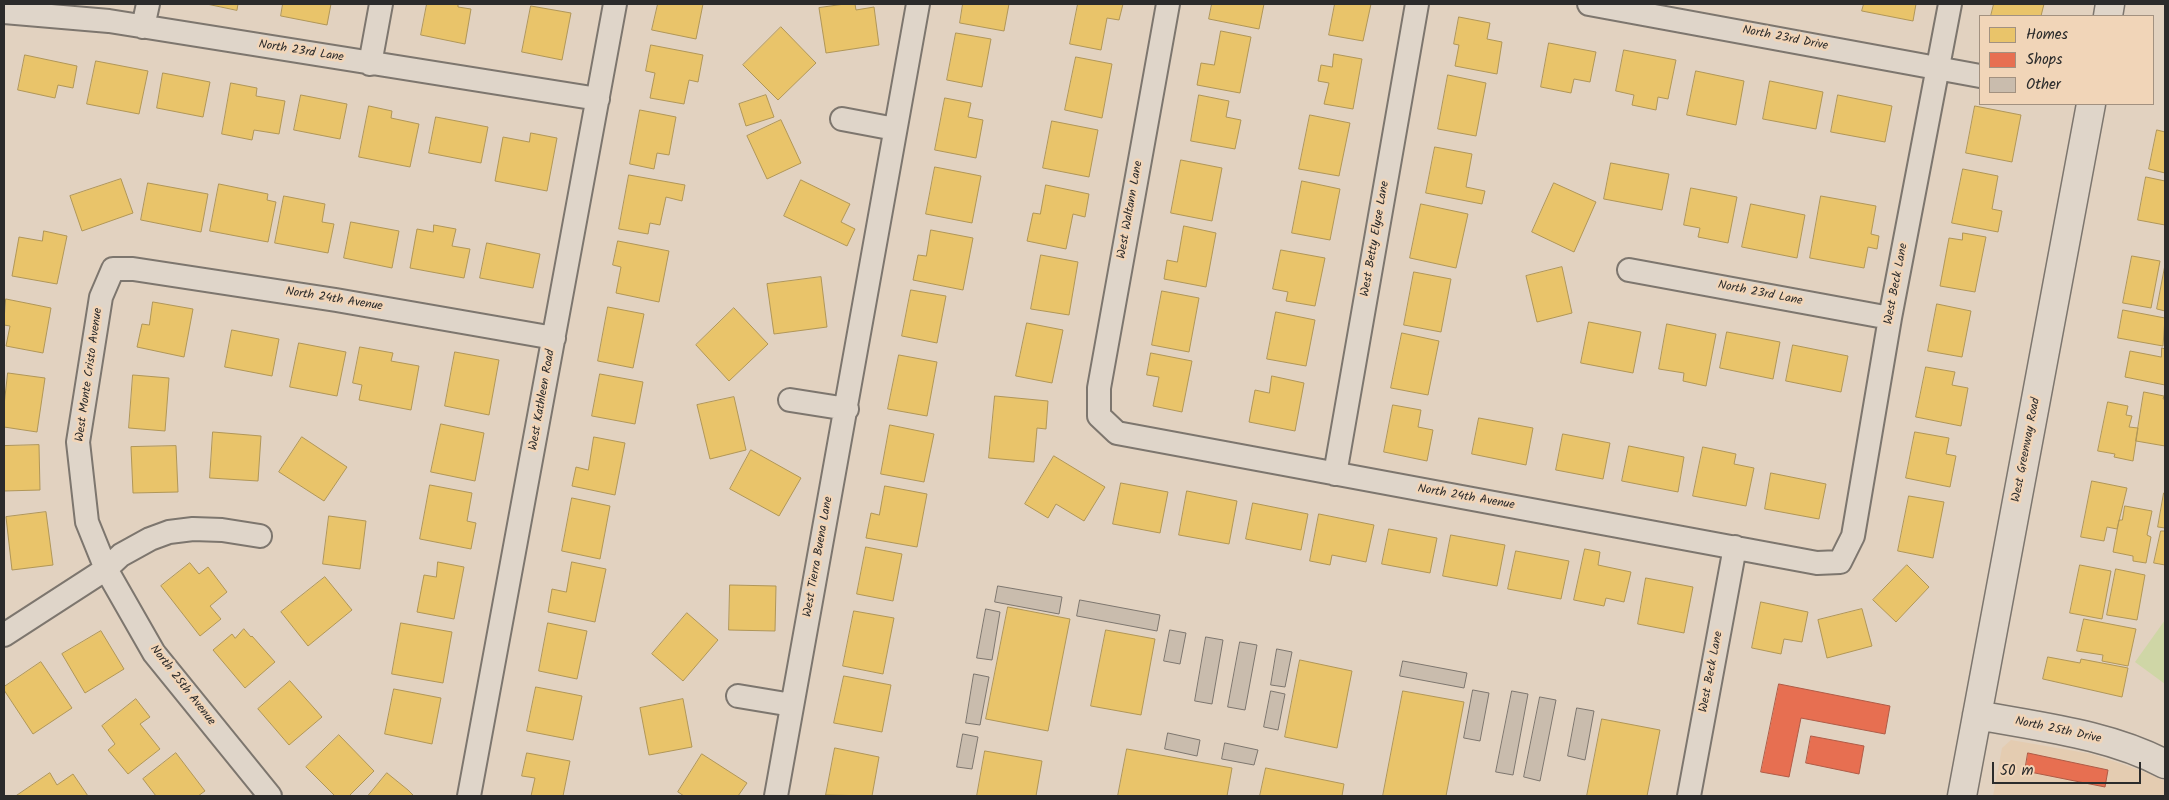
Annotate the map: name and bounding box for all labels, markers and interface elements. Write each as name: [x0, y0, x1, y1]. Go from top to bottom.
legend: [1979, 15, 2154, 105]
text: Homes: [2026, 23, 2068, 47]
street label: North 23rd Drive: [1741, 24, 1829, 54]
street label: North 23rd Lane: [257, 38, 345, 66]
text: Shops: [2026, 48, 2062, 72]
text: Other: [2026, 73, 2061, 97]
street label: West Waltann Lane: [1115, 160, 1147, 260]
street label: West Betty Elyse Lane: [1359, 180, 1393, 298]
street label: West Beck Lane: [1882, 242, 1912, 326]
street label: North 23rd Lane: [1716, 279, 1804, 309]
street label: North 24th Avenue: [284, 285, 384, 315]
street label: West Monte Cristo Avenue: [73, 307, 107, 443]
street label: West Kathleen Road: [527, 348, 559, 452]
street label: West Greenway Road: [2010, 397, 2044, 503]
street label: North 24th Avenue: [1416, 482, 1516, 514]
street label: West Tierra Buena Lane: [801, 496, 837, 618]
street label: West Beck Lane: [1697, 630, 1727, 714]
street label: North 25th Avenue: [146, 643, 218, 729]
street label: North 25th Drive: [2014, 715, 2102, 747]
scale bar: [1994, 752, 2143, 784]
text: 50 m: [2000, 759, 2034, 783]

